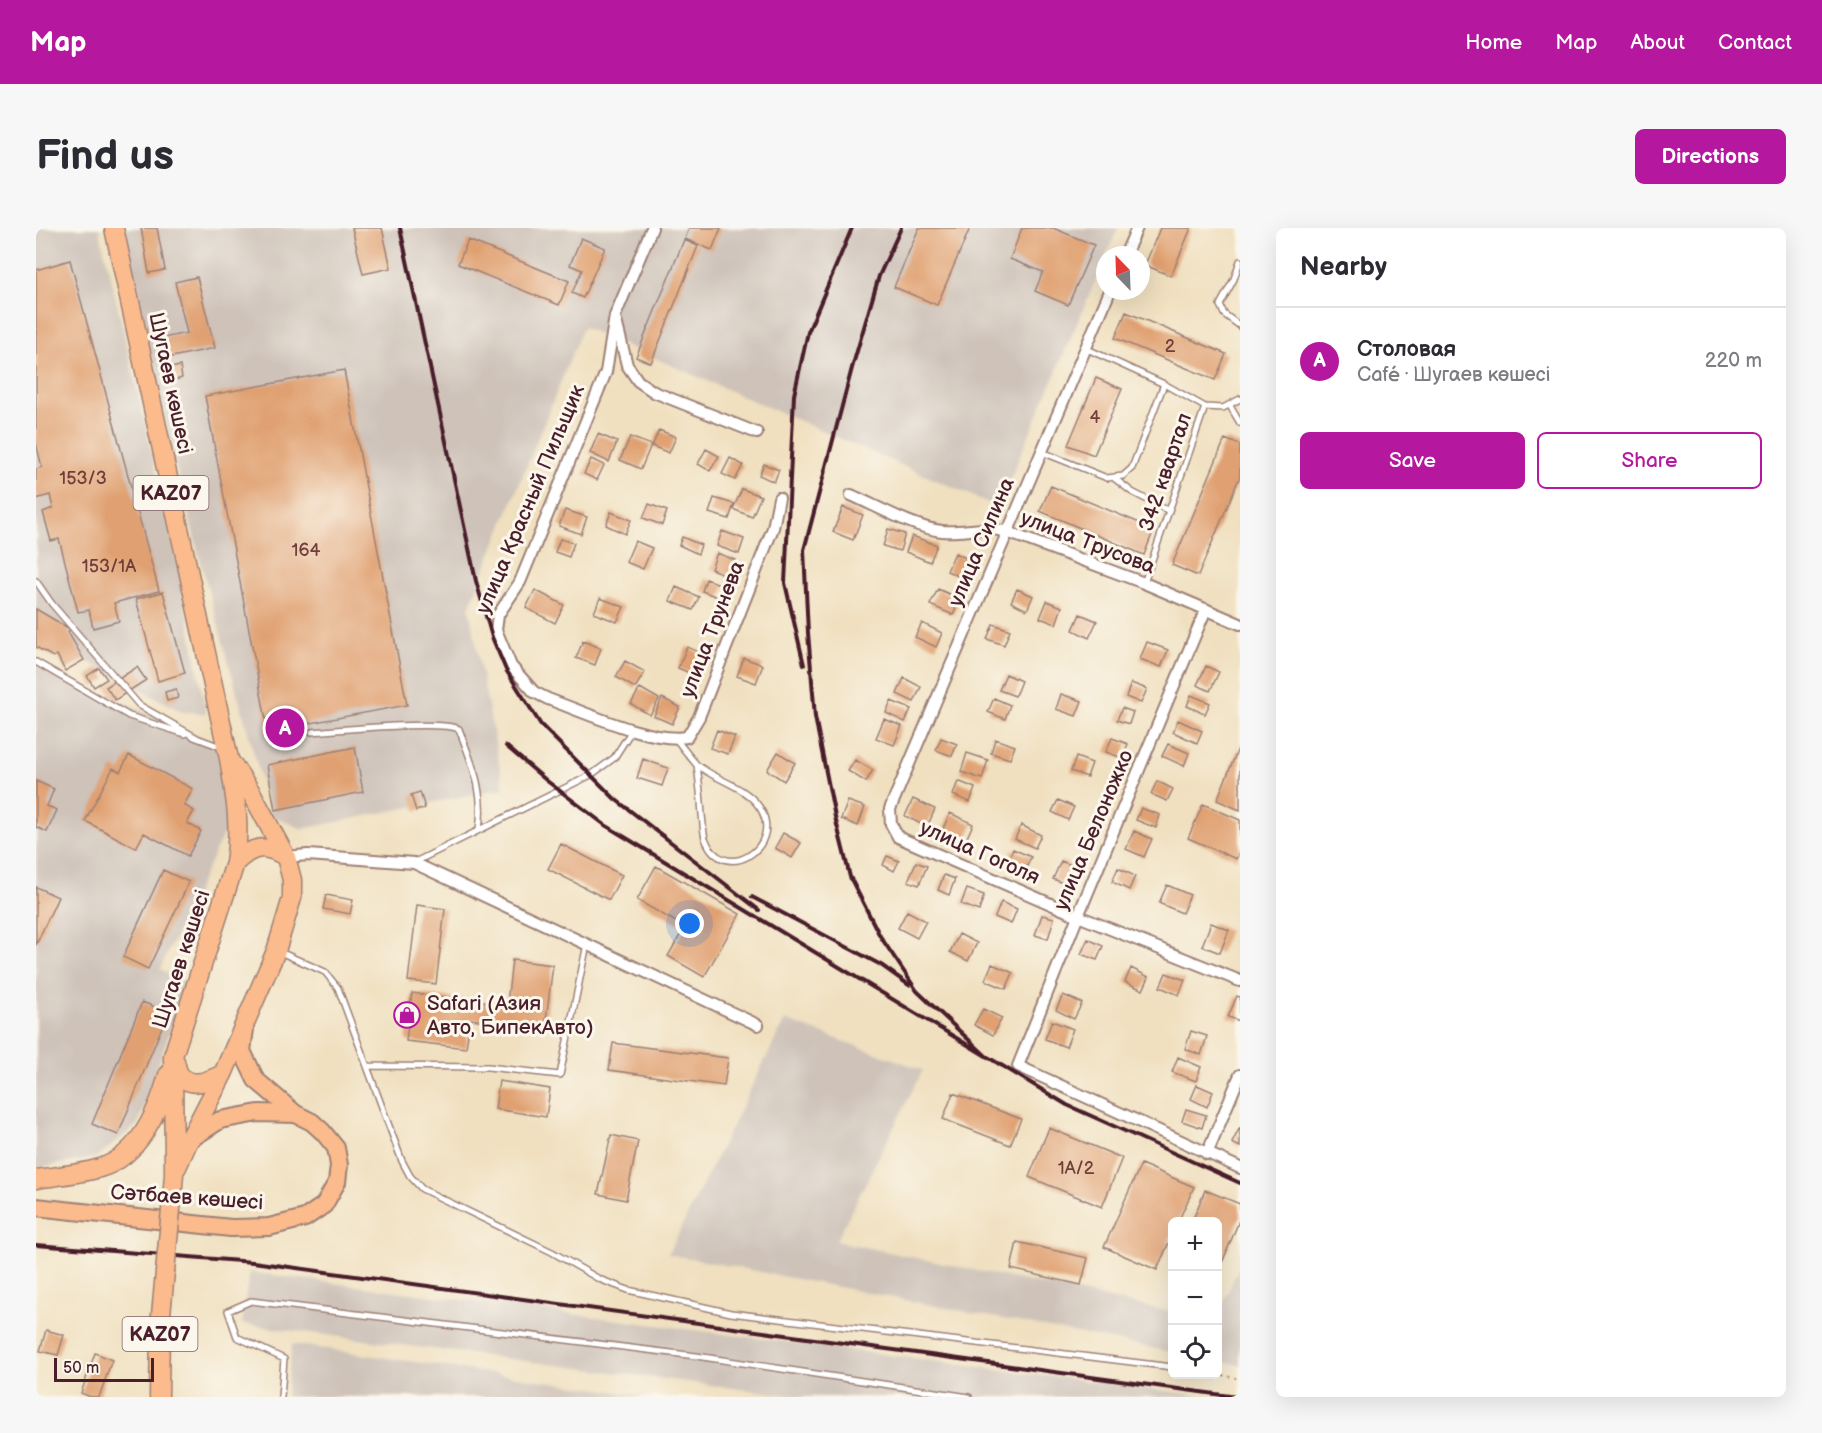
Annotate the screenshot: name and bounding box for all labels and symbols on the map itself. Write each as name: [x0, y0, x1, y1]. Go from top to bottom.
north arrow: [1096, 246, 1150, 300]
street label: Шугаев көшесі: [143, 310, 198, 456]
house number: 2: [1165, 336, 1176, 357]
street label: улица Красный Пильщик: [471, 381, 590, 618]
house number: 4: [1090, 407, 1101, 428]
street label: 342 квартал: [1134, 410, 1197, 535]
house number: 153/3: [59, 468, 107, 489]
street label: улица Силина: [943, 473, 1020, 610]
road number: KAZ07: [134, 476, 208, 510]
street label: улица Трусова: [1017, 505, 1159, 580]
house number: 164: [292, 540, 320, 561]
house number: 153/1A: [82, 556, 136, 577]
street label: улица Трунева: [675, 557, 750, 701]
pin: A: [266, 706, 304, 750]
street label: улица Белоножко: [1048, 746, 1139, 914]
street label: улица Гоголя: [916, 815, 1044, 890]
street label: Шугаев көшесі: [147, 887, 216, 1032]
your location: [675, 909, 704, 938]
place label: Safari (Азия Авто, БипекАвто): [426, 991, 594, 1040]
shop icon: Safari (Азия Авто, БипекАвто): [392, 1000, 422, 1030]
house number: 1А/2: [1058, 1158, 1095, 1179]
street label: Сәтбаев көшесі: [110, 1180, 264, 1215]
road number: KAZ07: [122, 1317, 198, 1351]
scale bar: [54, 1355, 154, 1382]

